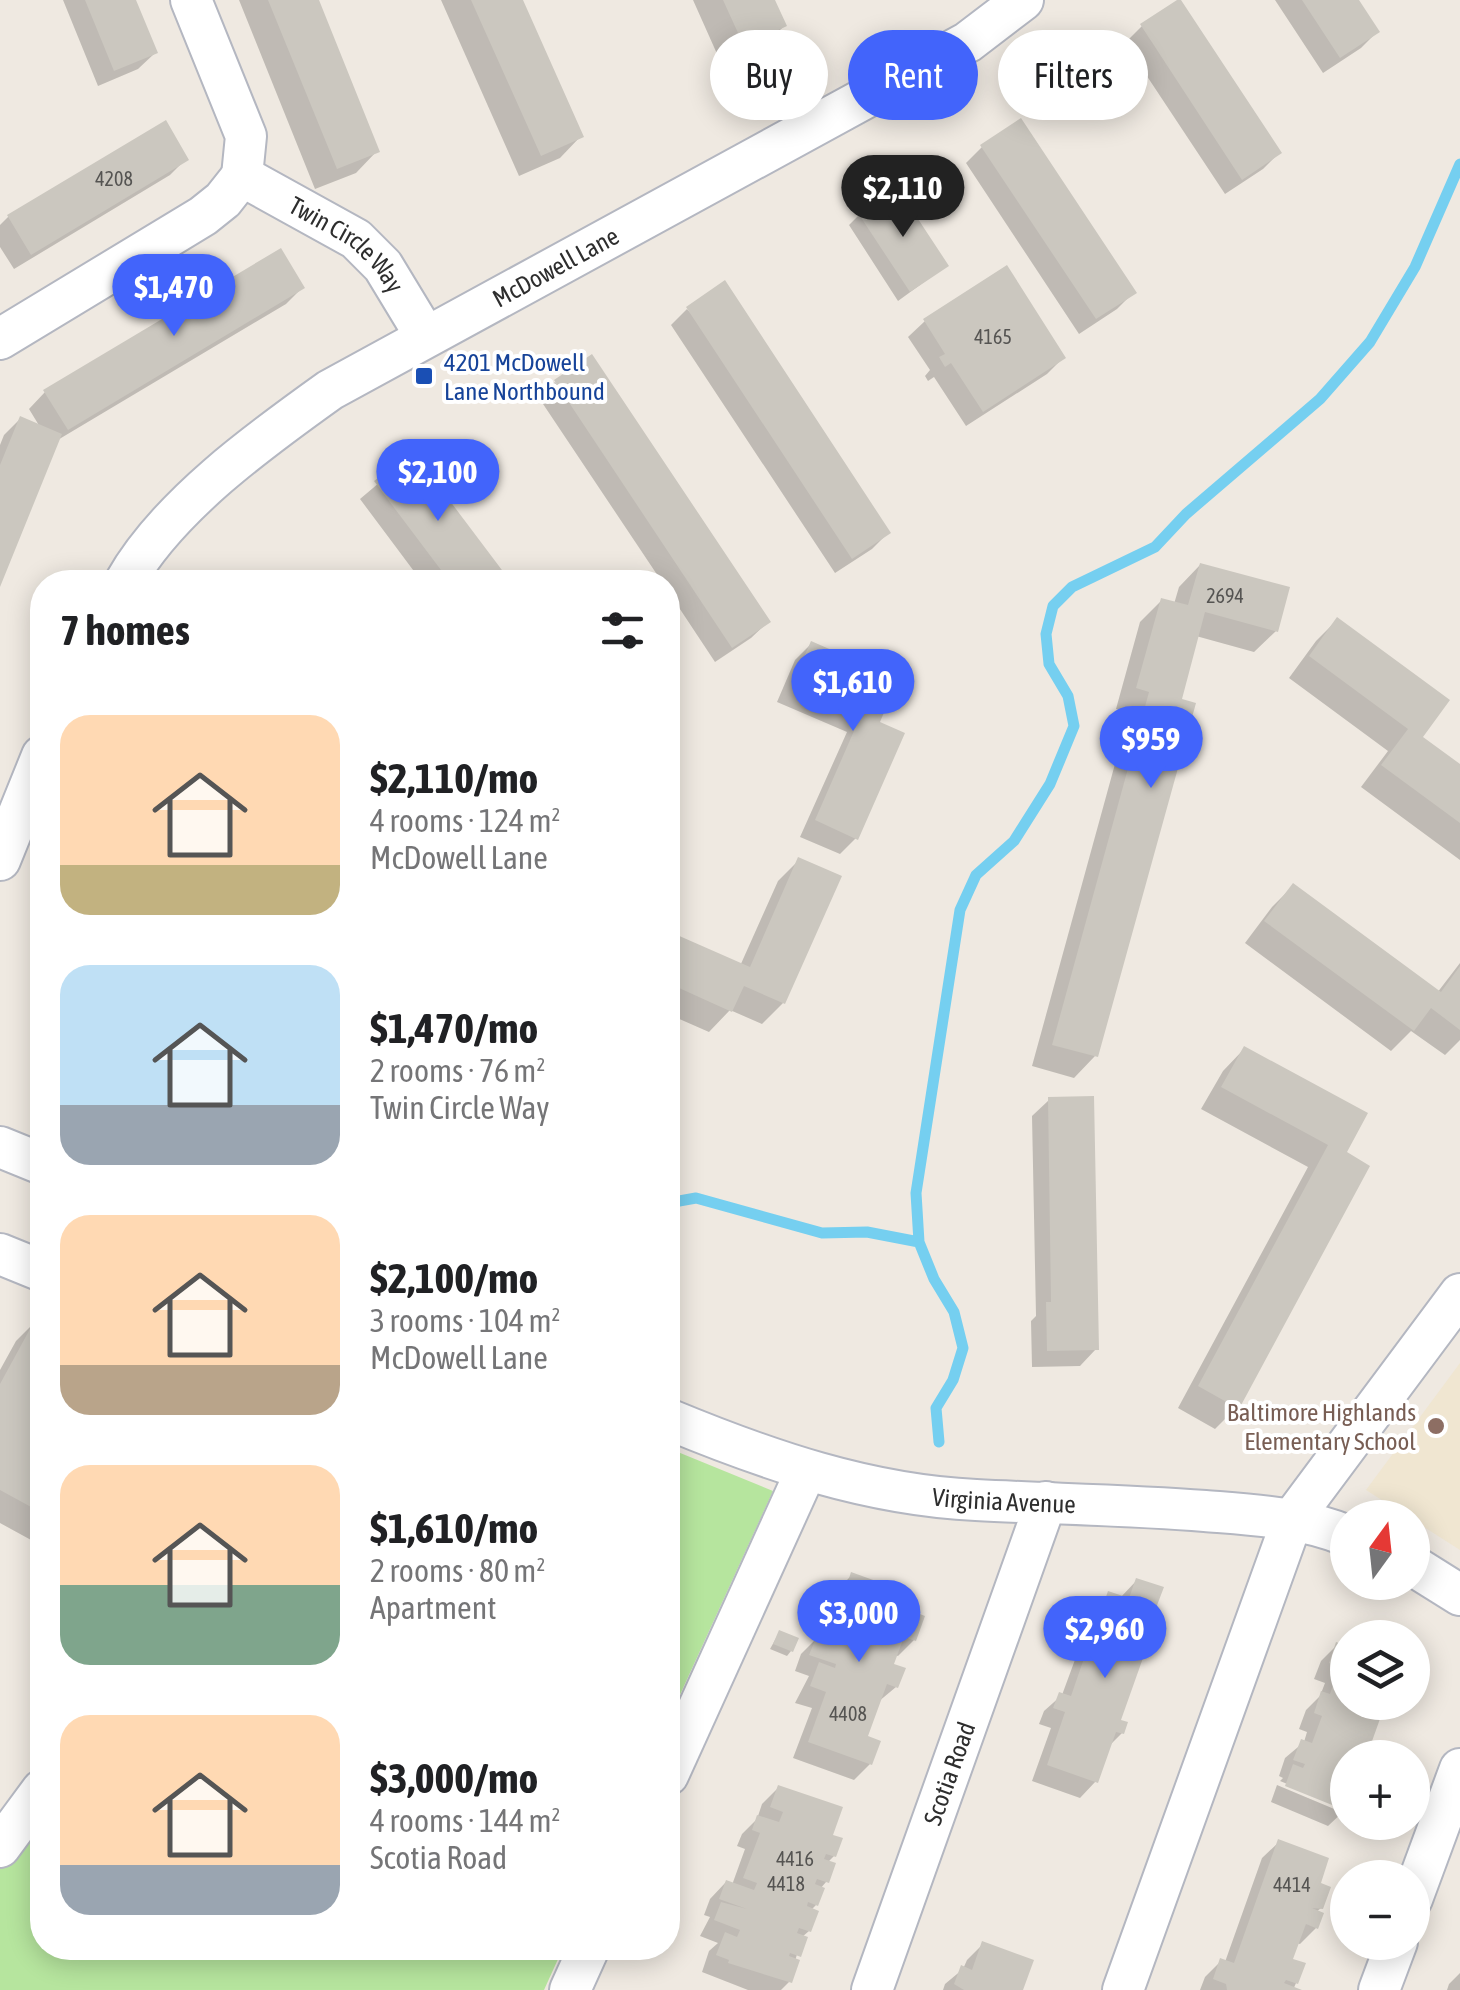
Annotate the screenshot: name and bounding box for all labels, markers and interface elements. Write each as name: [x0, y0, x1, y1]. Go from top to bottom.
chip: Buy: [710, 30, 828, 120]
chip: Rent: [848, 30, 978, 120]
chip: Filters: [998, 30, 1148, 120]
pin: $2,110: [822, 155, 984, 240]
house number: 4208: [95, 167, 133, 190]
text: $2,110: [863, 169, 943, 206]
street label: Twin Circle Way: [284, 191, 410, 297]
street label: McDowell Lane: [488, 221, 623, 313]
pin: $1,470: [93, 254, 255, 339]
text: $1,470: [134, 268, 214, 305]
house number: 4165: [974, 325, 1012, 348]
place label: 4201 McDowell Lane Northbound: [444, 348, 605, 405]
marker: 4201 McDowell Lane Northbound: [413, 365, 435, 387]
pin: $2,100: [357, 439, 519, 524]
text: $2,100: [398, 453, 478, 490]
house number: 2694: [1206, 584, 1244, 607]
icon: filters: [595, 603, 650, 658]
text: 7 homes: [60, 606, 190, 654]
pin: $1,610: [772, 649, 934, 734]
text: $1,610: [813, 663, 893, 700]
pin: $959: [1092, 706, 1210, 791]
text: $959: [1122, 720, 1180, 757]
text: $2,110/mo: [370, 754, 538, 802]
icon: home: [140, 755, 260, 875]
text: 4 rooms · 124 m²: [370, 802, 560, 839]
text: McDowell Lane: [370, 839, 548, 876]
text: $1,470/mo: [370, 1004, 538, 1052]
icon: home: [140, 1005, 260, 1125]
text: 2 rooms · 76 m²: [370, 1052, 545, 1089]
text: Twin Circle Way: [370, 1089, 550, 1126]
text: $2,100/mo: [370, 1254, 538, 1302]
icon: home: [140, 1255, 260, 1375]
text: 3 rooms · 104 m²: [370, 1302, 560, 1339]
text: McDowell Lane: [370, 1339, 548, 1376]
place label: Baltimore Highlands Elementary School: [1227, 1398, 1416, 1455]
marker: Baltimore Highlands Elementary School: [1425, 1415, 1447, 1437]
street label: Virginia Avenue: [931, 1482, 1076, 1518]
north arrow: [1330, 1500, 1430, 1600]
map controls: [1330, 1500, 1430, 1960]
text: $1,610/mo: [370, 1504, 538, 1552]
icon: home: [140, 1505, 260, 1625]
text: 2 rooms · 80 m²: [370, 1552, 545, 1589]
pin: $3,000: [778, 1580, 940, 1665]
text: Apartment: [370, 1589, 496, 1626]
text: $3,000: [819, 1594, 899, 1631]
pin: $2,960: [1024, 1596, 1186, 1681]
text: $2,960: [1065, 1610, 1145, 1647]
button: layers: [1330, 1620, 1430, 1720]
house number: 4408: [829, 1702, 867, 1725]
street label: Scotia Road: [918, 1718, 980, 1829]
button: +: [1330, 1740, 1430, 1840]
text: $3,000/mo: [370, 1754, 538, 1802]
icon: home: [140, 1755, 260, 1875]
text: 4 rooms · 144 m²: [370, 1802, 560, 1839]
text: Scotia Road: [370, 1839, 507, 1876]
house number: 4416: [776, 1847, 814, 1870]
button: −: [1330, 1860, 1430, 1960]
house number: 4418: [767, 1872, 805, 1895]
house number: 4414: [1273, 1873, 1311, 1896]

